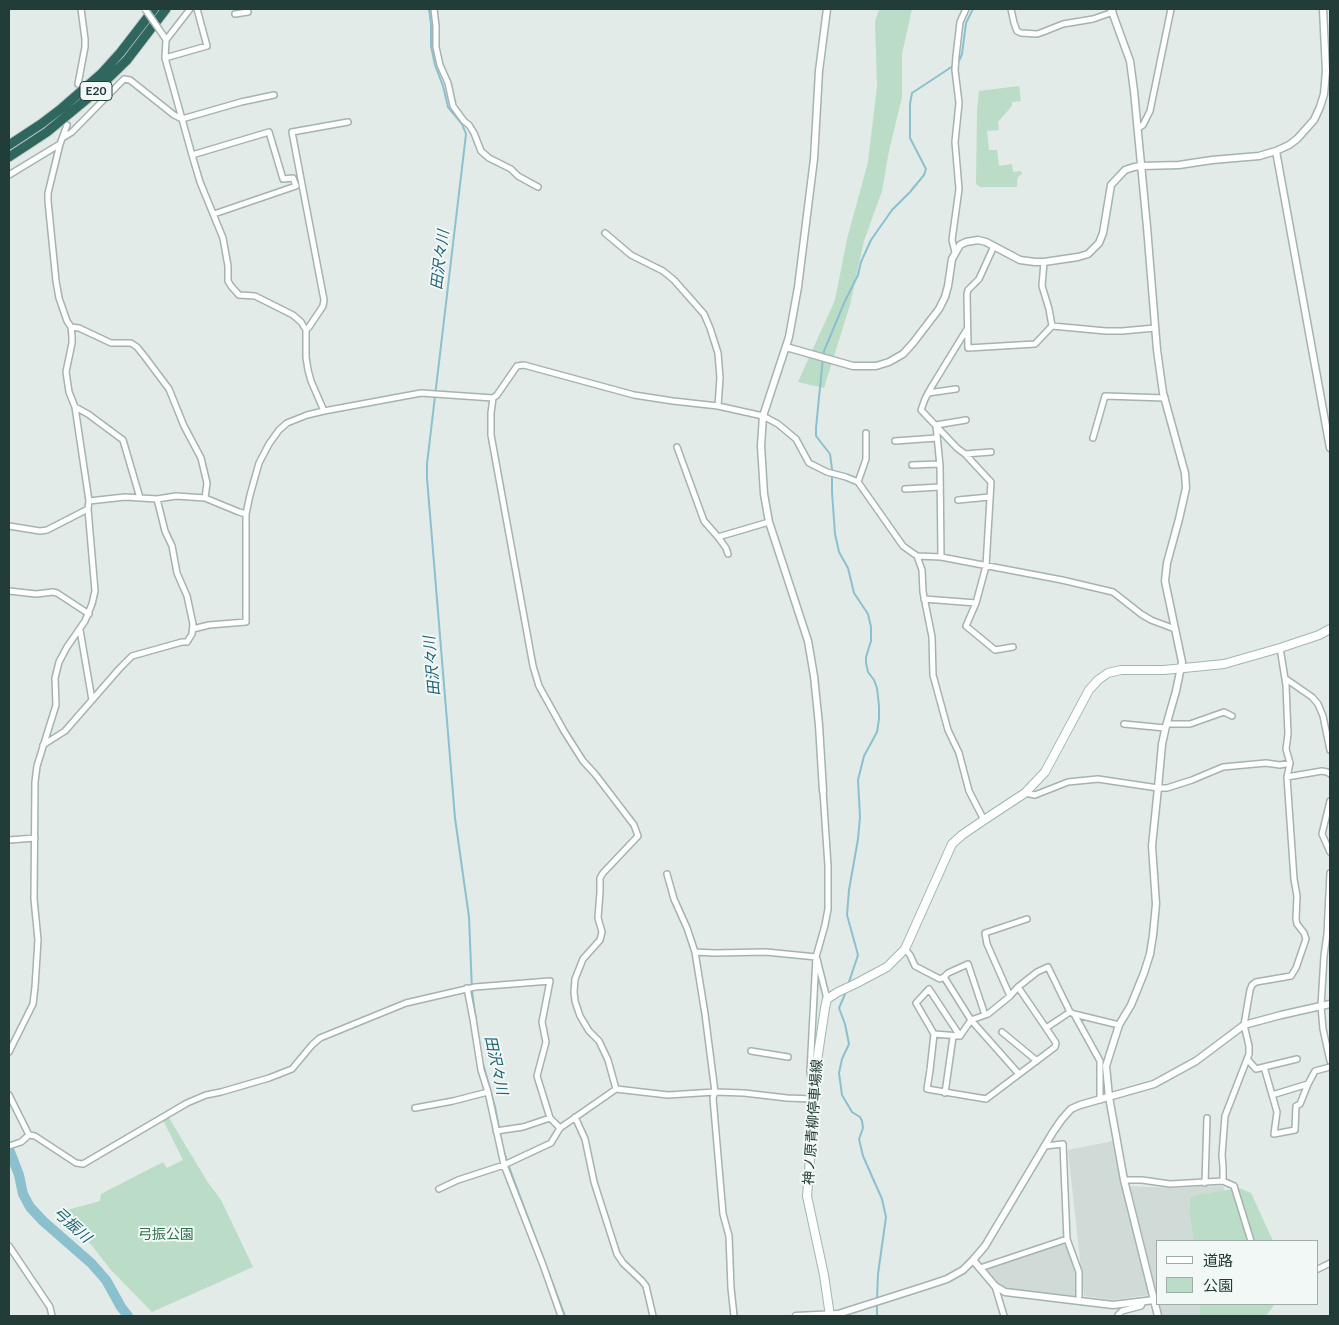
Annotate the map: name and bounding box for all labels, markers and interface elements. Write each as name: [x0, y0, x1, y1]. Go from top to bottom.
road number: E20: [80, 82, 112, 100]
water label: 田沢々川: [427, 229, 453, 291]
water label: 田沢々川: [420, 635, 444, 697]
water label: 田沢々川: [481, 1034, 511, 1096]
street label: 神ノ原青柳停車場線: [800, 1059, 826, 1185]
water label: 弓振川: [49, 1203, 95, 1247]
park label: 弓振公園: [138, 1226, 194, 1242]
legend: [1156, 1240, 1319, 1305]
text: 道路: [1203, 1251, 1233, 1269]
text: 公園: [1203, 1276, 1233, 1294]

